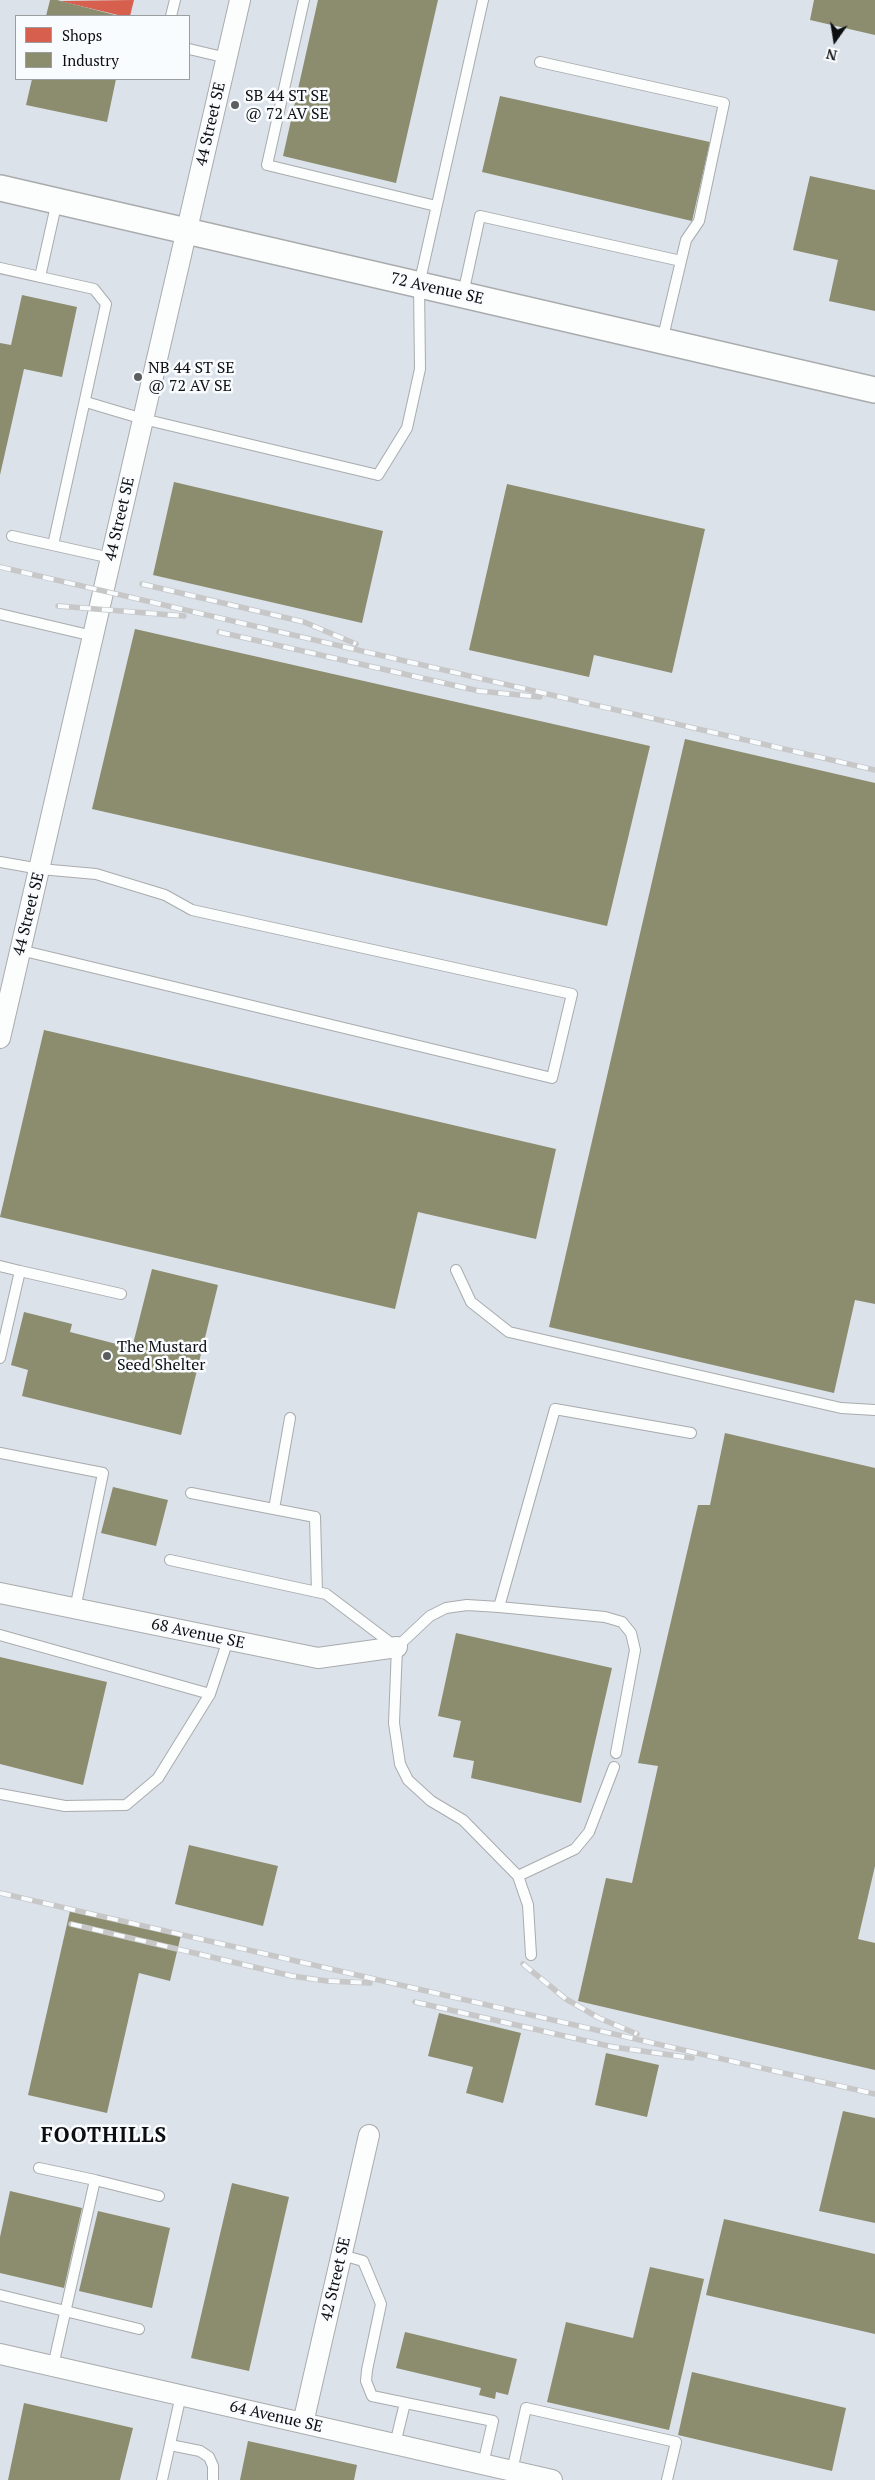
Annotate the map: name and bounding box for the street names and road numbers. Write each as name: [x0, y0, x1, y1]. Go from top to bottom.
street label: 44 Street SE: [192, 80, 230, 168]
street label: 72 Avenue SE: [389, 269, 485, 309]
street label: 44 Street SE: [101, 475, 139, 563]
street label: 44 Street SE: [9, 870, 49, 958]
street label: 68 Avenue SE: [149, 1615, 247, 1653]
street label: 42 Street SE: [317, 2235, 355, 2323]
street label: 64 Avenue SE: [228, 2397, 324, 2437]

